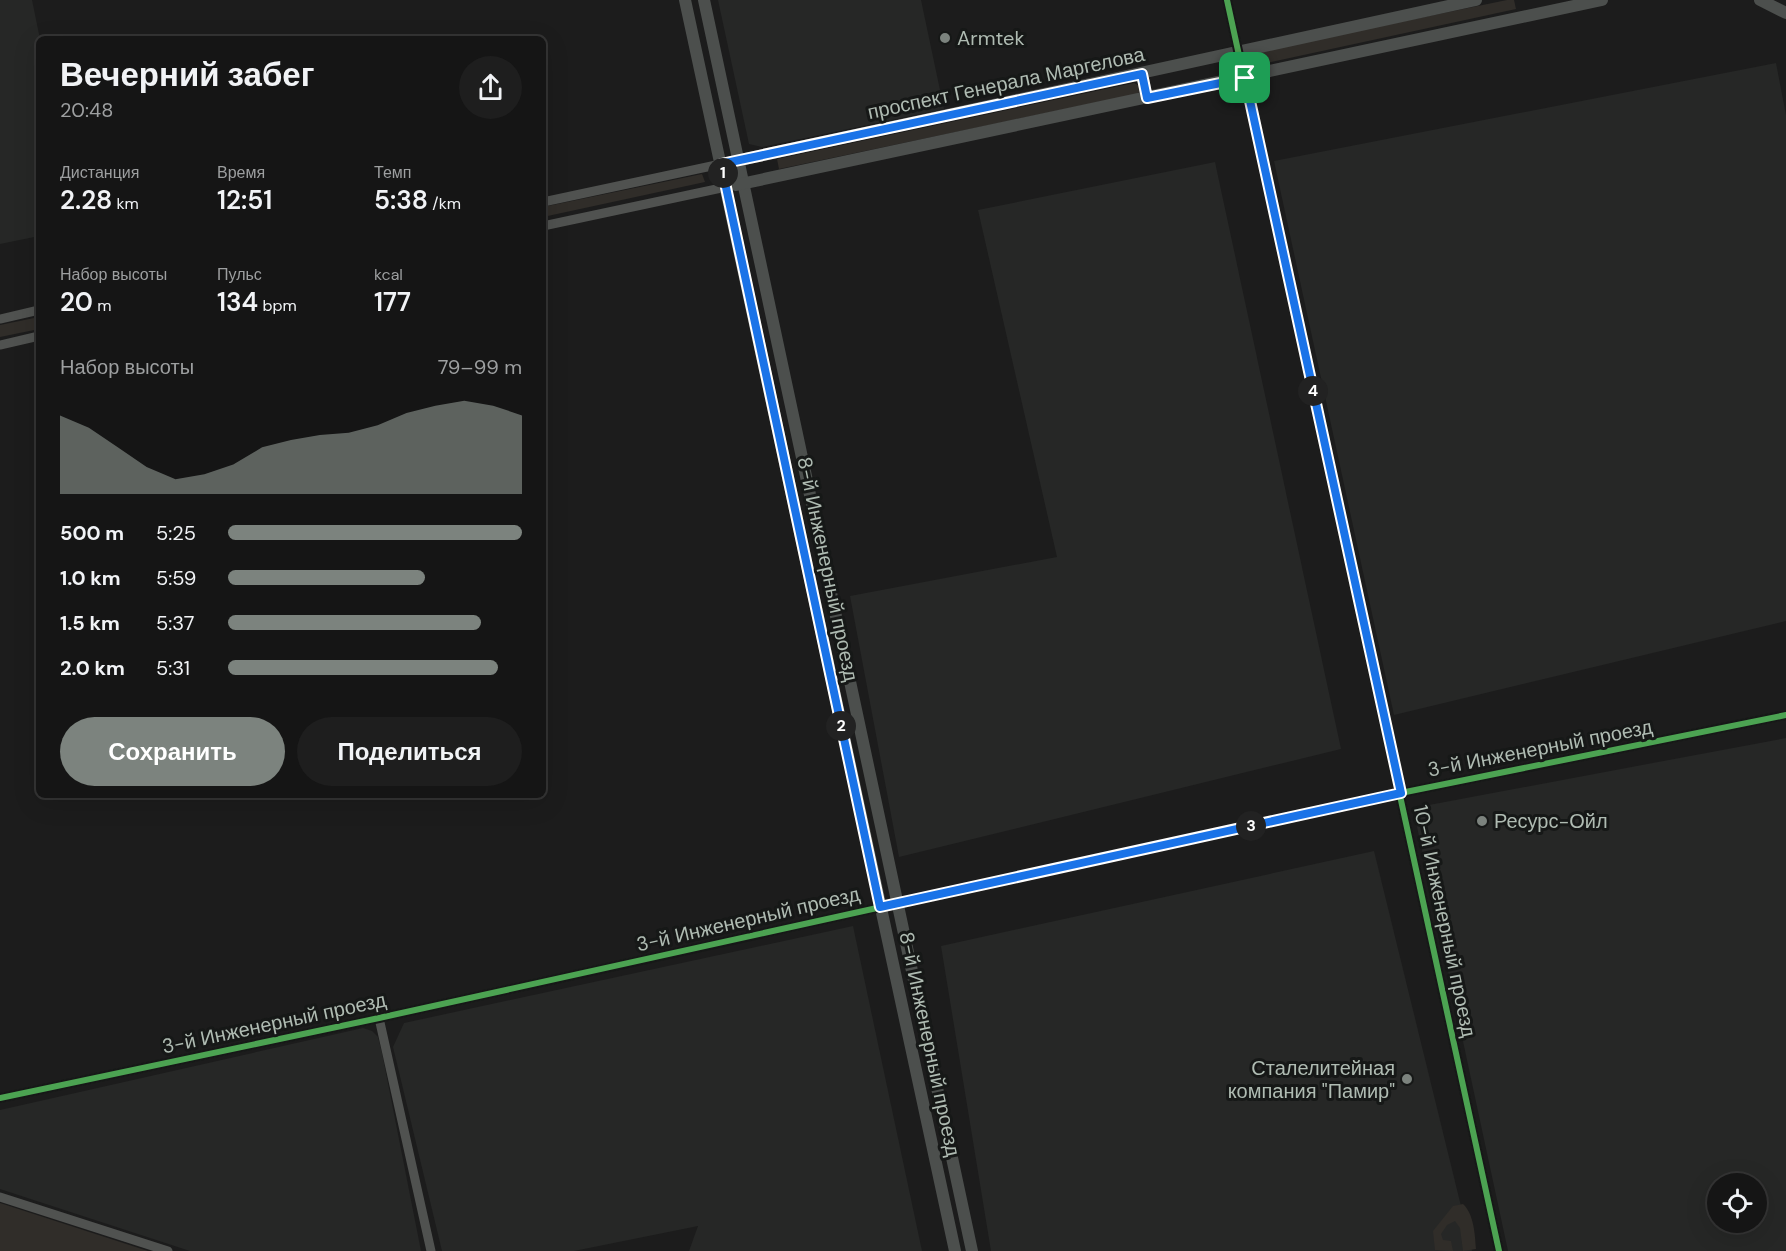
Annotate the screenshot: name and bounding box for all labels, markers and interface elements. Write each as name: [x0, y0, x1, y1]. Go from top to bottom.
place label: Armtek: [957, 25, 1025, 51]
marker: Armtek: [938, 31, 952, 45]
street label: проспект Генерала Маргелова: [865, 41, 1148, 125]
pin: [1219, 52, 1270, 103]
text: Вечерний забег: [60, 53, 314, 96]
button: share: [459, 56, 522, 119]
icon: arrive: [1228, 61, 1261, 94]
text: 20:48: [60, 97, 113, 123]
pin: 1: [708, 158, 738, 188]
text: Дистанция: [60, 162, 139, 183]
text: Время: [217, 162, 265, 183]
text: Темп: [374, 162, 411, 183]
text: 1: [720, 162, 726, 183]
text: 2.28: [60, 183, 112, 217]
text: 12:51: [217, 183, 272, 217]
text: 5:38: [374, 183, 428, 217]
text: km: [112, 193, 139, 214]
text: /km: [428, 193, 461, 214]
text: Набор высоты: [60, 264, 167, 285]
text: Пульс: [217, 264, 262, 285]
text: kcal: [374, 264, 403, 285]
text: 20: [60, 285, 93, 319]
text: 134: [217, 285, 258, 319]
text: 177: [374, 285, 411, 319]
text: m: [93, 295, 112, 316]
text: bpm: [258, 295, 297, 316]
text: Набор высоты: [60, 354, 194, 380]
text: 79–99 m: [438, 354, 522, 380]
pin: 4: [1298, 376, 1328, 406]
text: 4: [1308, 380, 1318, 401]
street label: 8-й Инженерный проезд: [792, 454, 865, 684]
text: 500 m: [60, 520, 124, 546]
text: 5:25: [156, 520, 196, 546]
text: 1.0 km: [60, 565, 121, 591]
text: 5:59: [156, 565, 196, 591]
text: 1.5 km: [60, 610, 120, 636]
text: 5:37: [156, 610, 194, 636]
text: 2.0 km: [60, 655, 125, 681]
text: 5:31: [156, 655, 190, 681]
pin: 2: [826, 711, 856, 741]
street label: 3-й Инженерный проезд: [1425, 713, 1655, 783]
text: 2: [836, 715, 846, 736]
button: Сохранить: [60, 717, 285, 786]
button: Поделиться: [297, 717, 522, 786]
street label: 10-й Инженерный проезд: [1408, 803, 1482, 1040]
place label: Ресурс-Ойл: [1494, 808, 1608, 834]
pin: 3: [1236, 811, 1266, 841]
marker: Ресурс-Ойл: [1475, 814, 1489, 828]
text: 3: [1246, 815, 1256, 836]
street label: 3-й Инженерный проезд: [634, 881, 863, 957]
street label: 8-й Инженерный проезд: [894, 929, 967, 1159]
street label: 3-й Инженерный проезд: [160, 986, 389, 1059]
place label: Сталелитейная компания "Памир": [1228, 1055, 1395, 1104]
marker: Сталелитейная компания "Памир": [1400, 1072, 1414, 1086]
map controls: [1707, 1173, 1767, 1233]
button: locate: [1707, 1173, 1767, 1233]

